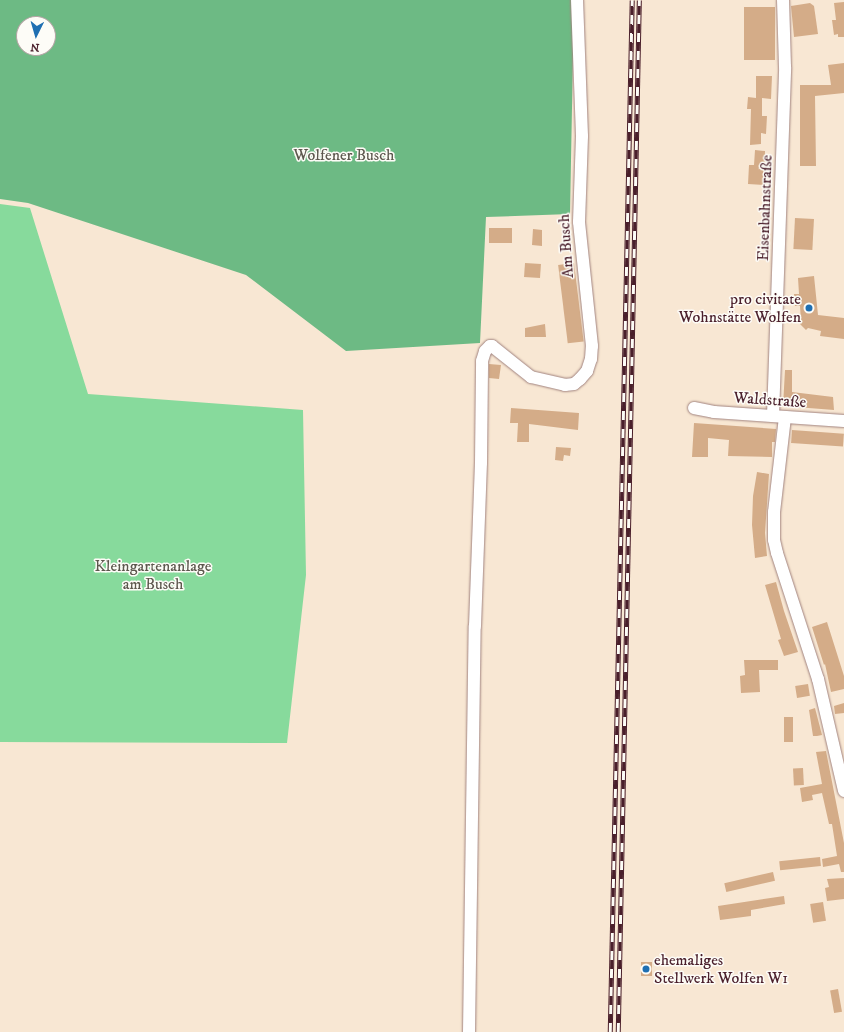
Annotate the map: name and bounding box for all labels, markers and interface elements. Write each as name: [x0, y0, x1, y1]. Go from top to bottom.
north arrow: [16, 16, 56, 56]
text: N: [30, 40, 40, 54]
park label: Wolfener Busch: [294, 145, 394, 165]
street label: Eisenbahnstraße: [754, 155, 776, 261]
street label: Am Busch: [554, 213, 578, 279]
place label: pro civitate Wohnstätte Wolfen: [679, 289, 801, 327]
marker: pro civitate Wohnstätte Wolfen: [804, 303, 814, 313]
street label: Waldstraße: [733, 388, 807, 412]
park label: Kleingartenanlage am Busch: [95, 556, 211, 594]
place label: ehemaliges Stellwerk Wolfen W1: [654, 950, 788, 988]
marker: ehemaliges Stellwerk Wolfen W1: [641, 964, 651, 974]

